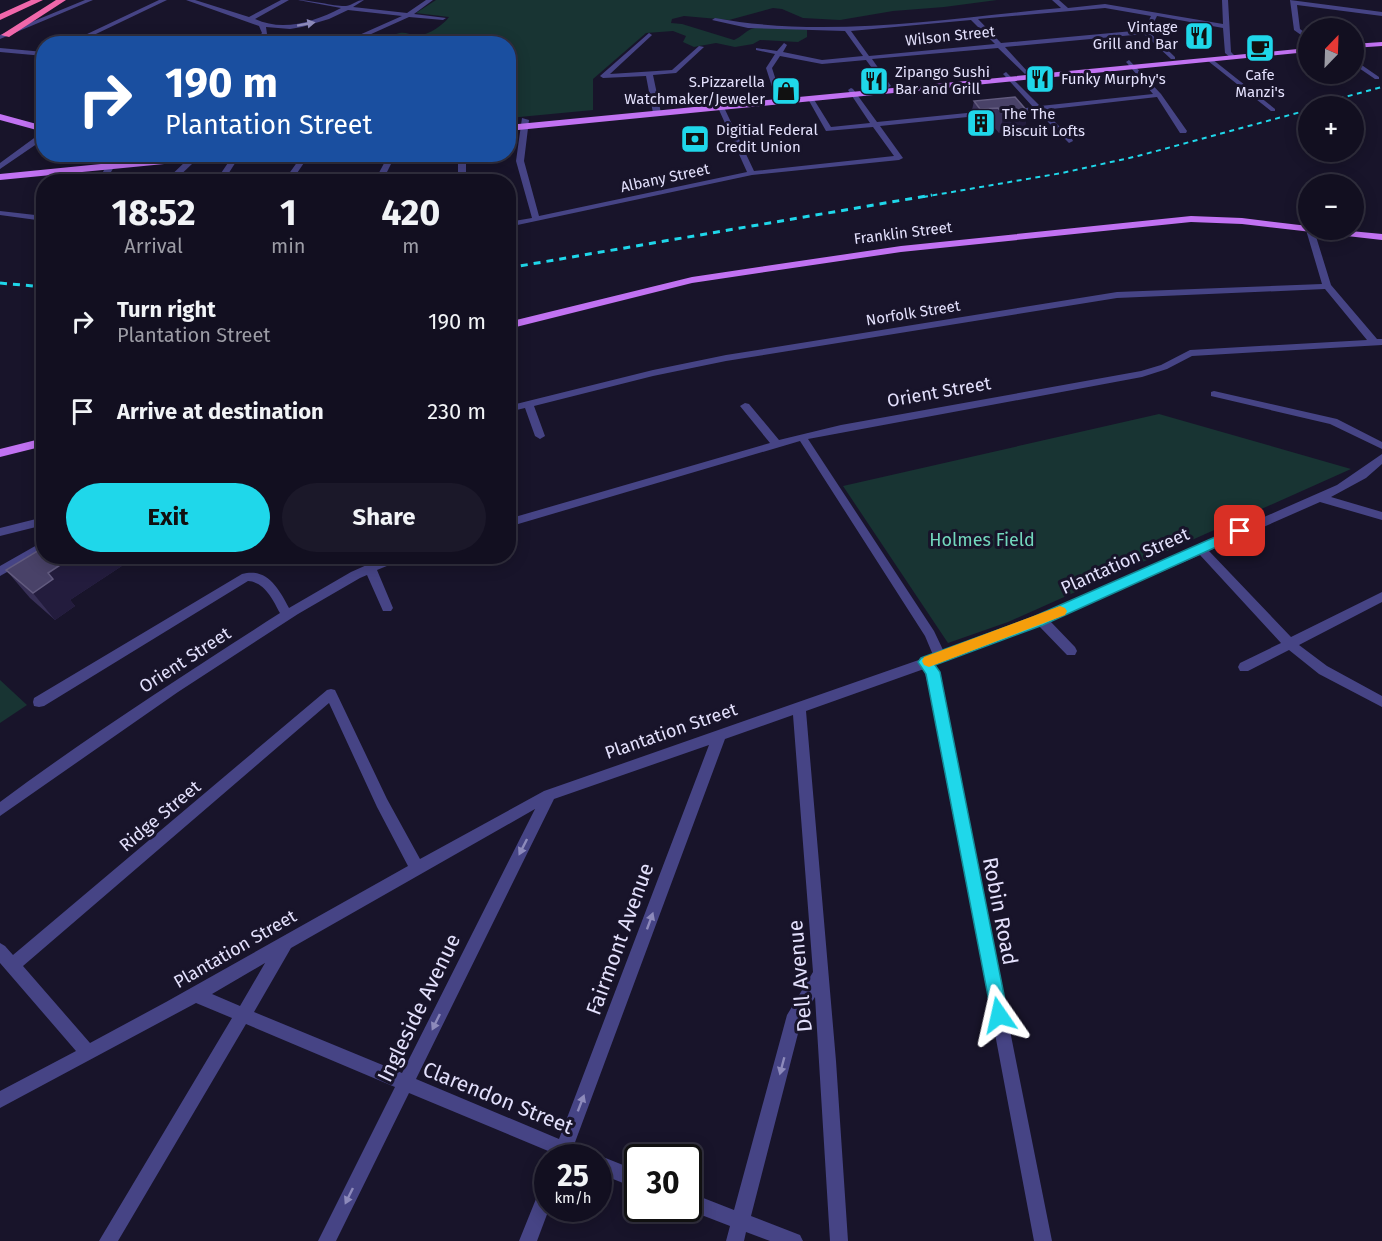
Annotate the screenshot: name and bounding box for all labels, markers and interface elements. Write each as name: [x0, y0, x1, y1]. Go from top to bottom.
place label: Vintage Grill and Bar: [1093, 18, 1178, 53]
north arrow: [1298, 18, 1364, 84]
map controls: [1298, 18, 1364, 240]
one-way arrow: [297, 19, 316, 28]
restaurant icon: Vintage Grill and Bar: [1183, 20, 1215, 52]
street label: Wilson Street: [904, 22, 996, 50]
cafe icon: Cafe Manzi's: [1244, 32, 1276, 64]
text: 190 m: [165, 58, 278, 108]
icon: right: [66, 60, 144, 138]
place label: Zipango Sushi Bar and Grill: [895, 63, 990, 98]
restaurant icon: Funky Murphy's: [1024, 63, 1056, 95]
restaurant icon: Zipango Sushi Bar and Grill: [858, 65, 890, 97]
place label: Cafe Manzi's: [1235, 66, 1285, 101]
place label: Funky Murphy's: [1061, 70, 1166, 88]
place label: S.Pizzarella Watchmaker/Jeweler: [624, 73, 765, 108]
shop icon: S.Pizzarella Watchmaker/Jeweler: [770, 75, 802, 107]
button: +: [1298, 96, 1364, 162]
place label: The The Biscuit Lofts: [1002, 105, 1085, 140]
building icon: The The Biscuit Lofts: [965, 107, 997, 139]
text: Plantation Street: [165, 109, 372, 141]
place label: Digitial Federal Credit Union: [716, 121, 818, 156]
bank icon: Digitial Federal Credit Union: [679, 123, 711, 155]
street label: Albany Street: [619, 160, 712, 196]
button: −: [1298, 174, 1364, 240]
text: 18:52: [112, 191, 196, 235]
text: 1: [280, 191, 297, 235]
text: 420: [381, 191, 440, 235]
street label: Franklin Street: [853, 218, 954, 248]
text: Arrival: [124, 234, 183, 258]
text: min: [271, 234, 306, 258]
text: m: [402, 234, 419, 258]
text: Turn right: [117, 296, 216, 323]
street label: Norfolk Street: [865, 297, 962, 329]
icon: right: [66, 305, 99, 338]
text: 190 m: [428, 308, 486, 335]
text: Plantation Street: [117, 323, 271, 347]
street label: Orient Street: [885, 372, 993, 412]
icon: arrive: [66, 395, 99, 428]
text: Arrive at destination: [117, 398, 324, 425]
text: 230 m: [427, 398, 486, 425]
button: Exit: [66, 483, 270, 552]
button: Share: [282, 483, 486, 552]
pin: [1214, 505, 1265, 556]
icon: arrive: [1223, 514, 1256, 547]
street label: Plantation Street: [1057, 523, 1193, 599]
park label: Holmes Field: [929, 529, 1035, 551]
street label: Orient Street: [135, 622, 235, 698]
street label: Plantation Street: [602, 698, 740, 764]
street label: Ridge Street: [115, 775, 205, 856]
one-way arrow: [518, 838, 528, 856]
street label: Robin Road: [977, 855, 1023, 967]
street label: Fairmont Avenue: [580, 859, 660, 1019]
street label: Plantation Street: [170, 905, 301, 993]
one-way arrow: [646, 912, 656, 930]
street label: Dell Avenue: [782, 919, 818, 1033]
street label: Ingleside Avenue: [372, 930, 466, 1086]
position arrow: [967, 983, 1031, 1047]
one-way arrow: [431, 1013, 440, 1030]
street label: Clarendon Street: [419, 1056, 577, 1140]
one-way arrow: [776, 1056, 786, 1075]
one-way arrow: [576, 1094, 586, 1112]
speed limit sign: 30: [624, 1144, 702, 1222]
text: 25: [557, 1158, 589, 1194]
one-way arrow: [344, 1188, 354, 1205]
text: km/h: [554, 1189, 592, 1207]

